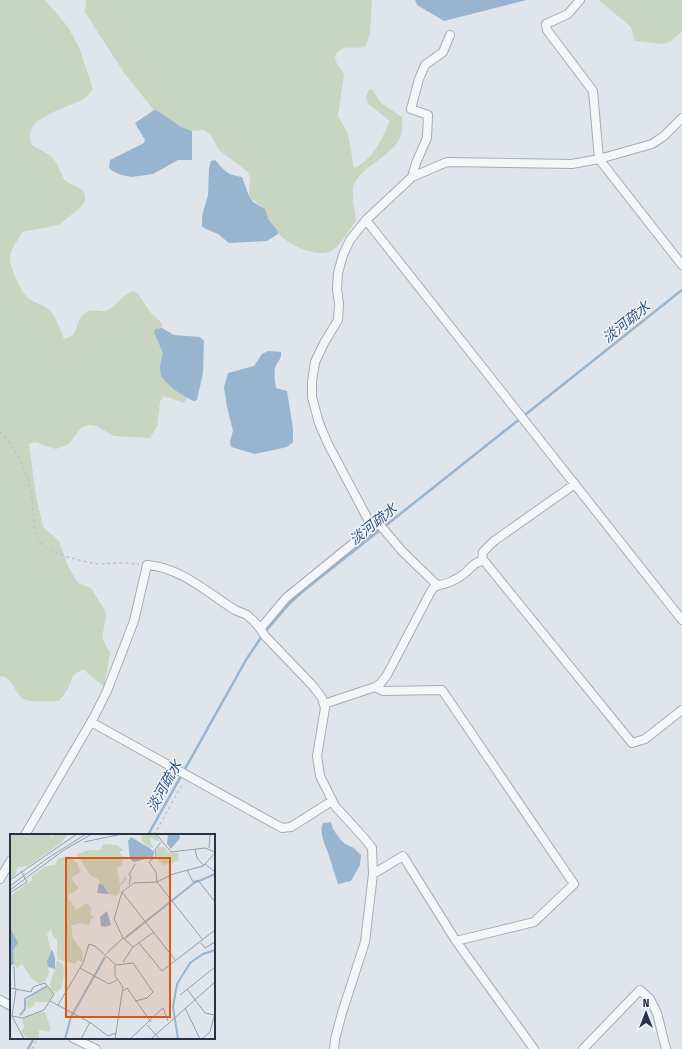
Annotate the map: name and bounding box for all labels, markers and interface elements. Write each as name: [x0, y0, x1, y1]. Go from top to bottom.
water label: 淡河疏水: [599, 297, 655, 347]
water label: 淡河疏水: [346, 499, 402, 549]
water label: 淡河疏水: [143, 756, 186, 815]
inset map: [10, 834, 215, 1039]
north arrow: [626, 993, 666, 1033]
text: N: [643, 997, 649, 1010]

